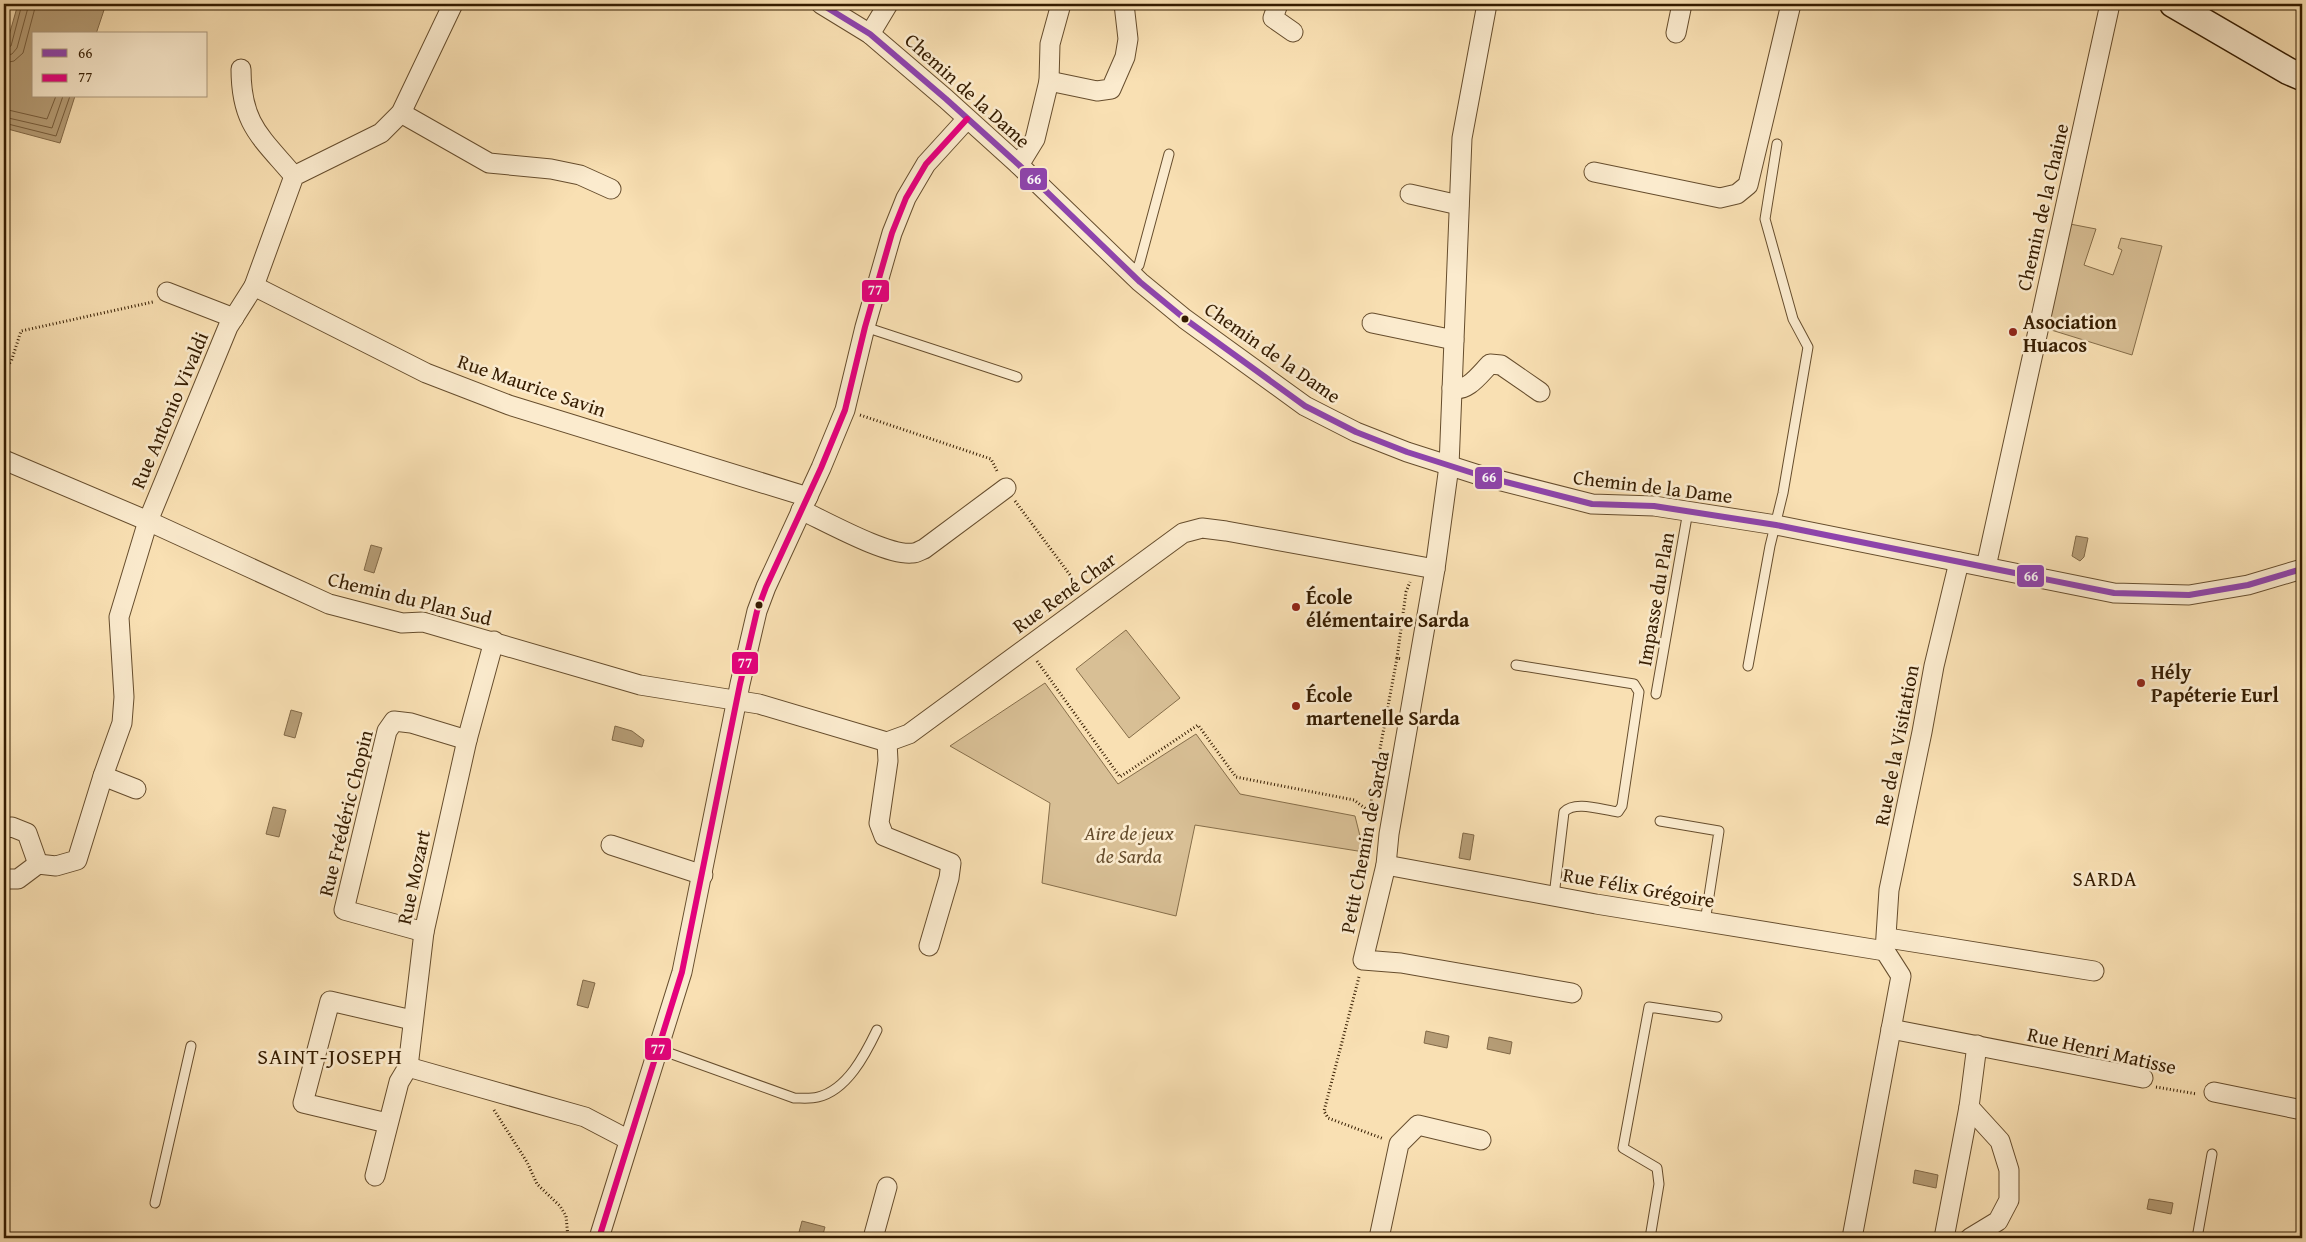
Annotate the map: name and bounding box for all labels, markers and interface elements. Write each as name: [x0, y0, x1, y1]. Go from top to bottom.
street label: Chemin de la Dame: [899, 26, 1037, 154]
legend: [32, 32, 208, 98]
text: 66: [78, 42, 92, 63]
text: 77: [78, 66, 92, 87]
street label: Chemin de la Chaine: [2009, 121, 2075, 293]
line badge: 66: [1019, 167, 1048, 191]
text: 66: [1027, 169, 1041, 189]
line badge: 77: [861, 279, 890, 303]
text: 77: [868, 280, 882, 300]
street label: Chemin de la Dame: [1199, 294, 1347, 410]
place label: Asociation Huacos: [2023, 307, 2117, 359]
unlabelled marker: [1180, 314, 1190, 324]
marker: Asociation Huacos: [2007, 326, 2019, 338]
street label: Rue Antonio Vivaldi: [123, 327, 215, 493]
street label: Rue Maurice Savin: [454, 346, 610, 424]
street label: Chemin de la Dame: [1572, 462, 1734, 510]
line badge: 66: [1474, 466, 1503, 490]
text: 66: [1482, 467, 1496, 487]
street label: Impasse du Plan: [1629, 530, 1681, 668]
street label: Rue René Char: [1006, 544, 1122, 640]
street label: Chemin du Plan Sud: [325, 564, 495, 632]
line badge: 66: [2016, 564, 2045, 588]
text: 66: [2024, 566, 2038, 586]
place label: École élémentaire Sarda: [1306, 582, 1470, 634]
unlabelled marker: [754, 600, 764, 610]
marker: École élémentaire Sarda: [1290, 601, 1302, 613]
line badge: 77: [731, 651, 759, 675]
text: 77: [738, 653, 752, 673]
place label: Hély Papéterie Eurl: [2151, 657, 2279, 709]
street label: Rue de la Visitation: [1866, 662, 1926, 828]
marker: Hély Papéterie Eurl: [2135, 677, 2147, 689]
place label: École martenelle Sarda: [1306, 680, 1460, 732]
marker: École martenelle Sarda: [1290, 700, 1302, 712]
street label: Rue Frédéric Chopin: [310, 727, 380, 899]
street label: Petit Chemin de Sarda: [1332, 748, 1396, 936]
park label: Aire de jeux de Sarda: [1083, 818, 1174, 870]
street label: Rue Mozart: [389, 827, 437, 927]
street label: Rue Félix Grégoire: [1561, 859, 1717, 915]
district label: SARDA: [2073, 863, 2137, 894]
street label: Rue Henri Matisse: [2025, 1019, 2179, 1081]
line badge: 77: [644, 1037, 672, 1061]
text: 77: [651, 1039, 665, 1059]
district label: SAINT-JOSEPH: [257, 1040, 403, 1072]

